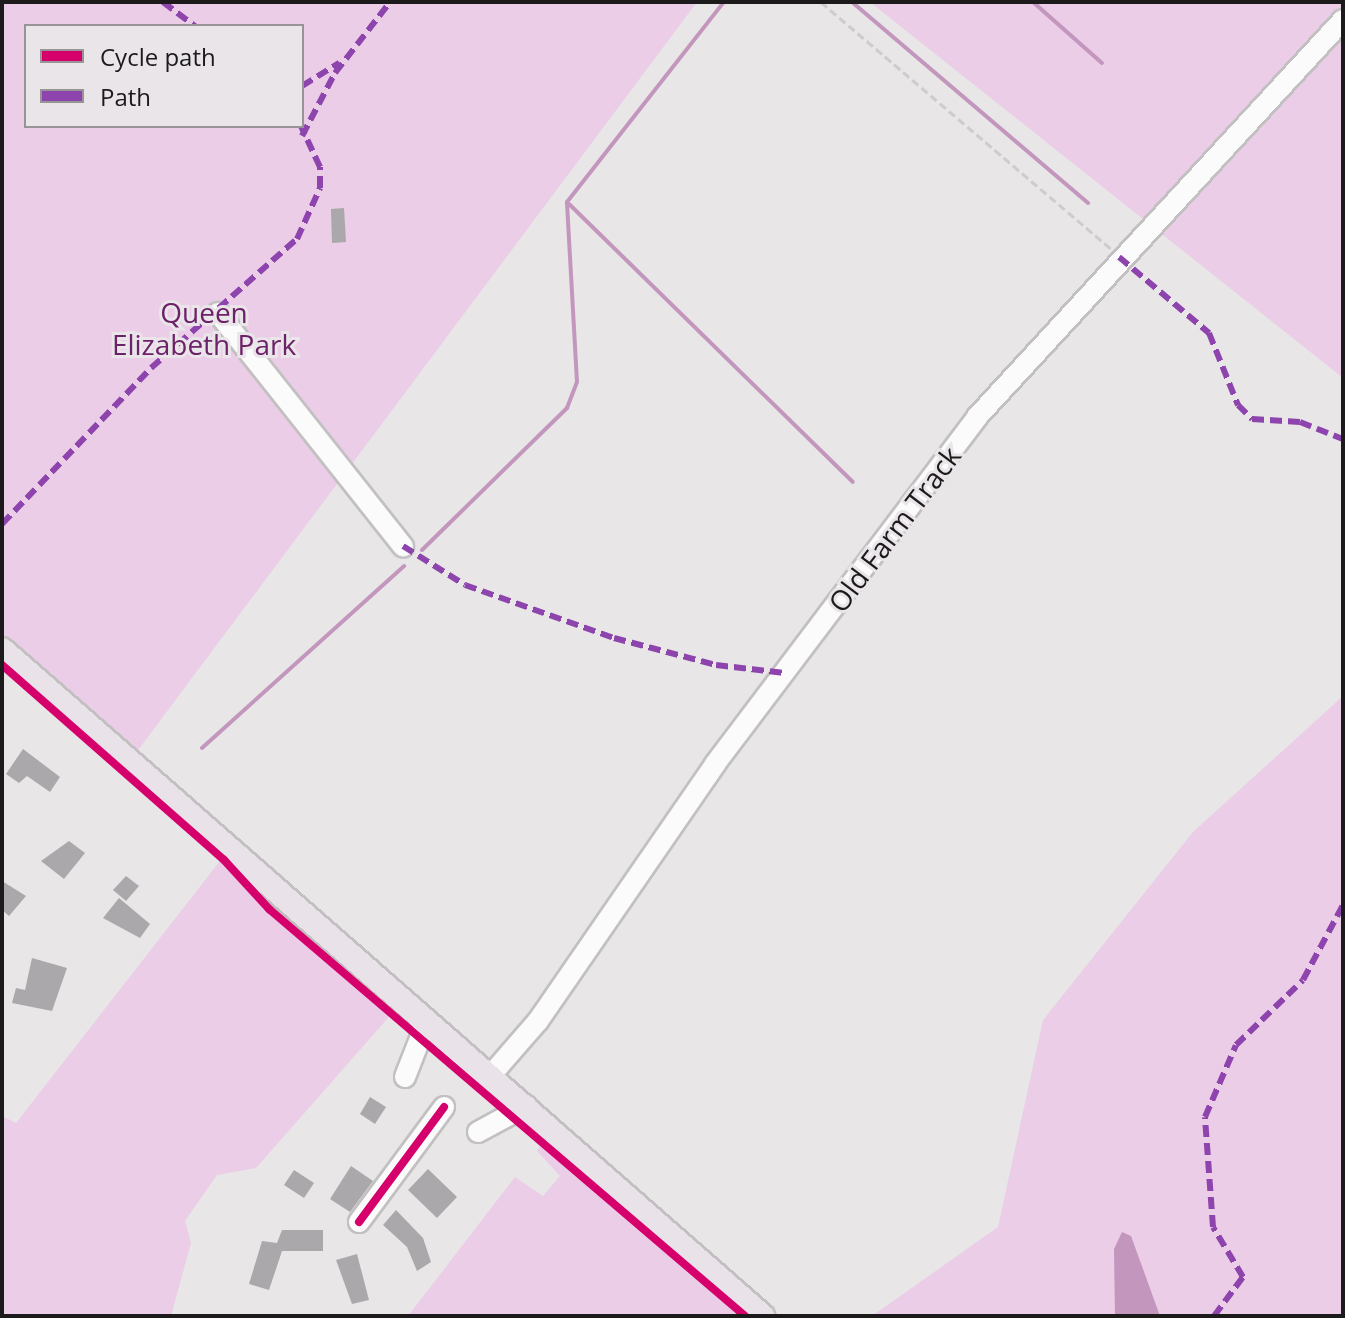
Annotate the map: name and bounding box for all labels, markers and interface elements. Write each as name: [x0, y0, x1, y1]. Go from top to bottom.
legend: [24, 24, 304, 128]
text: Cycle path: [100, 40, 216, 73]
text: Path: [100, 80, 151, 113]
park label: Queen Elizabeth Park: [112, 295, 296, 361]
street label: Old Farm Track: [821, 440, 967, 618]

